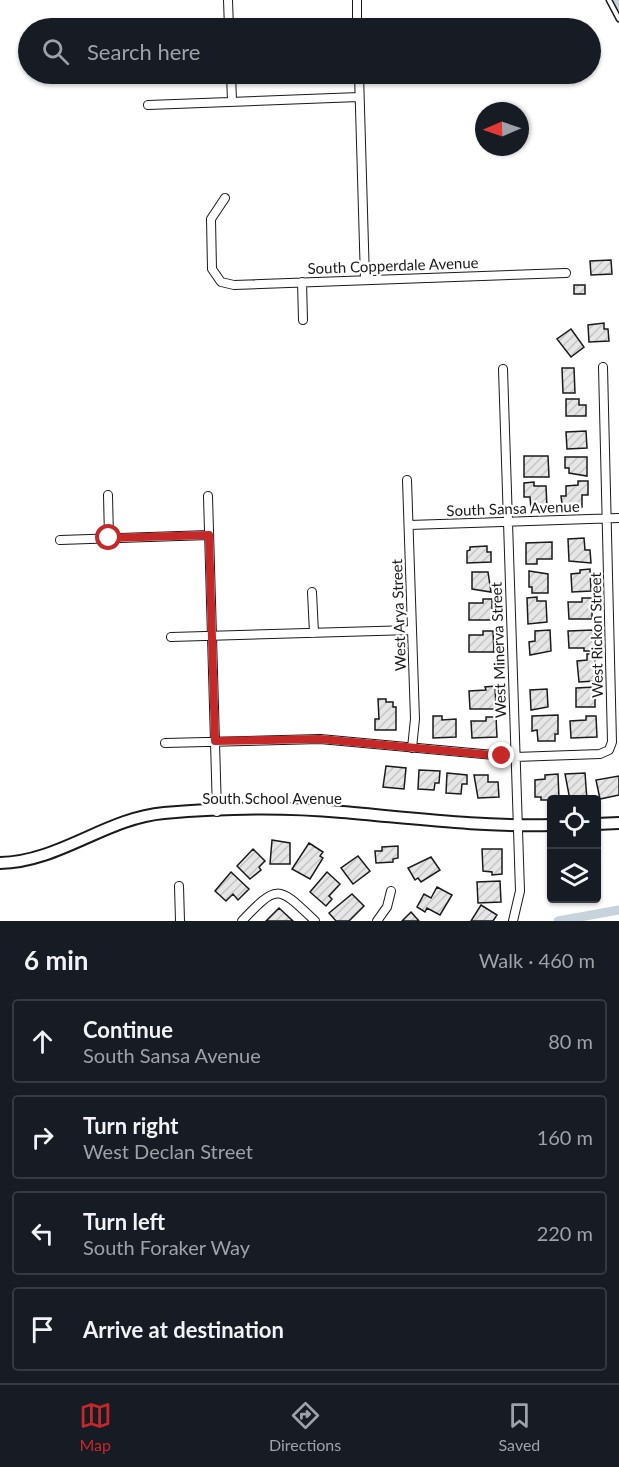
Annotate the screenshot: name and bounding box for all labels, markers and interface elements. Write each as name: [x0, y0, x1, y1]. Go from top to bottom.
search box: [18, 18, 601, 84]
icon: search: [39, 35, 72, 68]
text: Search here: [87, 38, 200, 65]
north arrow: [475, 102, 529, 156]
street label: South Copperdale Avenue: [307, 253, 479, 277]
street label: South Sansa Avenue: [446, 497, 580, 519]
route start: [95, 524, 121, 550]
street label: West Arya Street: [387, 558, 409, 671]
street label: West Rickon Street: [586, 571, 606, 698]
street label: West Minerva Street: [487, 581, 509, 718]
route end: [488, 742, 514, 768]
street label: South School Avenue: [202, 789, 342, 807]
map controls: [547, 795, 601, 903]
button: locate: [547, 795, 601, 849]
button: layers: [547, 849, 601, 903]
text: 6 min: [24, 944, 88, 976]
text: Walk · 460 m: [479, 948, 595, 972]
text: Continue: [83, 1016, 173, 1043]
icon: ahead: [26, 1025, 59, 1058]
text: 80 m: [548, 1029, 593, 1053]
text: South Sansa Avenue: [83, 1043, 261, 1067]
text: Turn right: [83, 1112, 178, 1139]
icon: right: [26, 1121, 59, 1154]
text: 160 m: [537, 1125, 593, 1149]
text: West Declan Street: [83, 1139, 253, 1163]
text: Turn left: [83, 1208, 165, 1235]
icon: left: [26, 1217, 59, 1250]
text: 220 m: [537, 1221, 593, 1245]
text: South Foraker Way: [83, 1235, 250, 1259]
icon: arrive: [26, 1313, 59, 1346]
text: Arrive at destination: [83, 1316, 284, 1343]
tab: Map: [79, 1399, 112, 1454]
tab: Directions: [269, 1399, 341, 1454]
tab: Saved: [499, 1399, 540, 1454]

